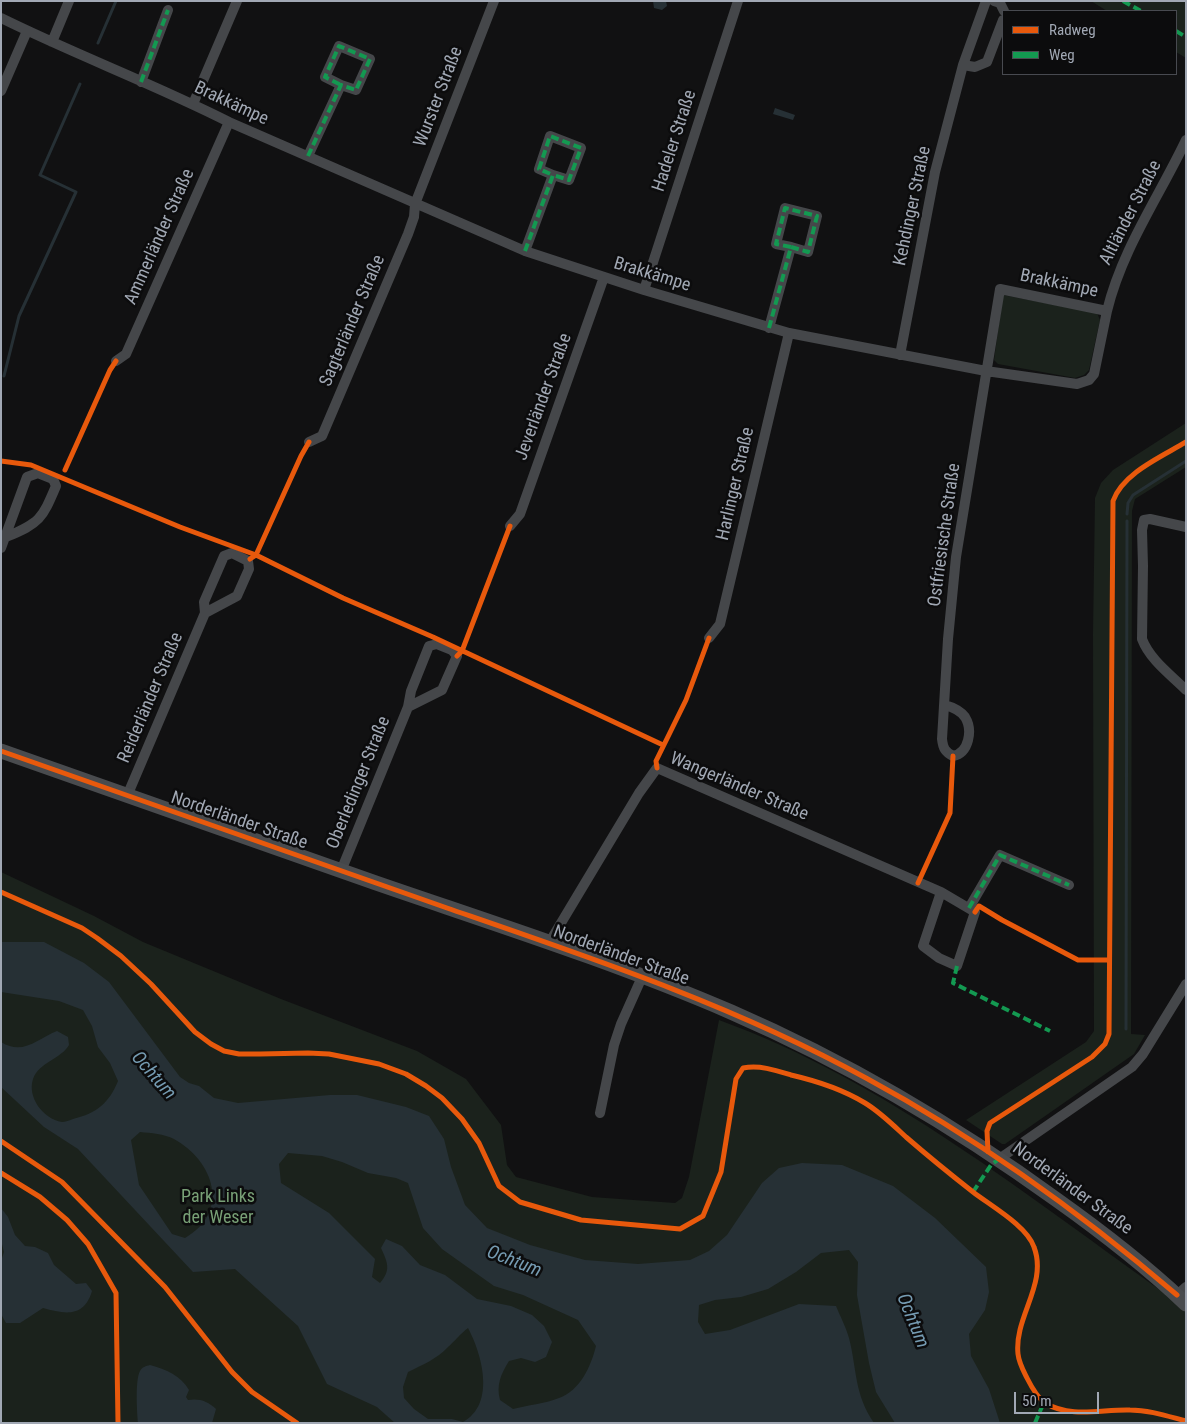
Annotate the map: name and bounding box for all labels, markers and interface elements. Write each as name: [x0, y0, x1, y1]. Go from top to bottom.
legend: [1002, 10, 1177, 75]
text: Radweg: [1049, 21, 1096, 39]
street label: Wurster Straße: [410, 44, 468, 150]
text: Weg: [1049, 46, 1075, 64]
street label: Brakkämpe: [191, 77, 271, 131]
street label: Hadeler Straße: [648, 87, 702, 195]
street label: Kehdinger Straße: [890, 144, 936, 268]
street label: Altländer Straße: [1095, 157, 1167, 269]
street label: Ammerländer Straße: [120, 166, 200, 308]
street label: Sagterländer Straße: [316, 252, 390, 390]
street label: Brakkämpe: [611, 253, 693, 297]
street label: Brakkämpe: [1018, 265, 1100, 303]
street label: Jeverländer Straße: [511, 331, 577, 463]
street label: Harlinger Straße: [712, 425, 760, 543]
street label: Ostfriesische Straße: [924, 462, 966, 608]
street label: Reiderländer Straße: [114, 629, 188, 767]
street label: Oberledinger Straße: [323, 714, 395, 852]
street label: Wangerländer Straße: [667, 748, 811, 826]
street label: Norderländer Straße: [168, 788, 310, 854]
street label: Norderländer Straße: [550, 921, 692, 991]
water label: Ochtum: [126, 1047, 180, 1105]
street label: Norderländer Straße: [1008, 1138, 1136, 1240]
park label: Park Links der Weser: [181, 1186, 255, 1228]
water label: Ochtum: [483, 1241, 545, 1283]
water label: Ochtum: [891, 1290, 933, 1352]
scale bar: [1017, 1382, 1102, 1414]
text: 50 m: [1022, 1392, 1052, 1410]

